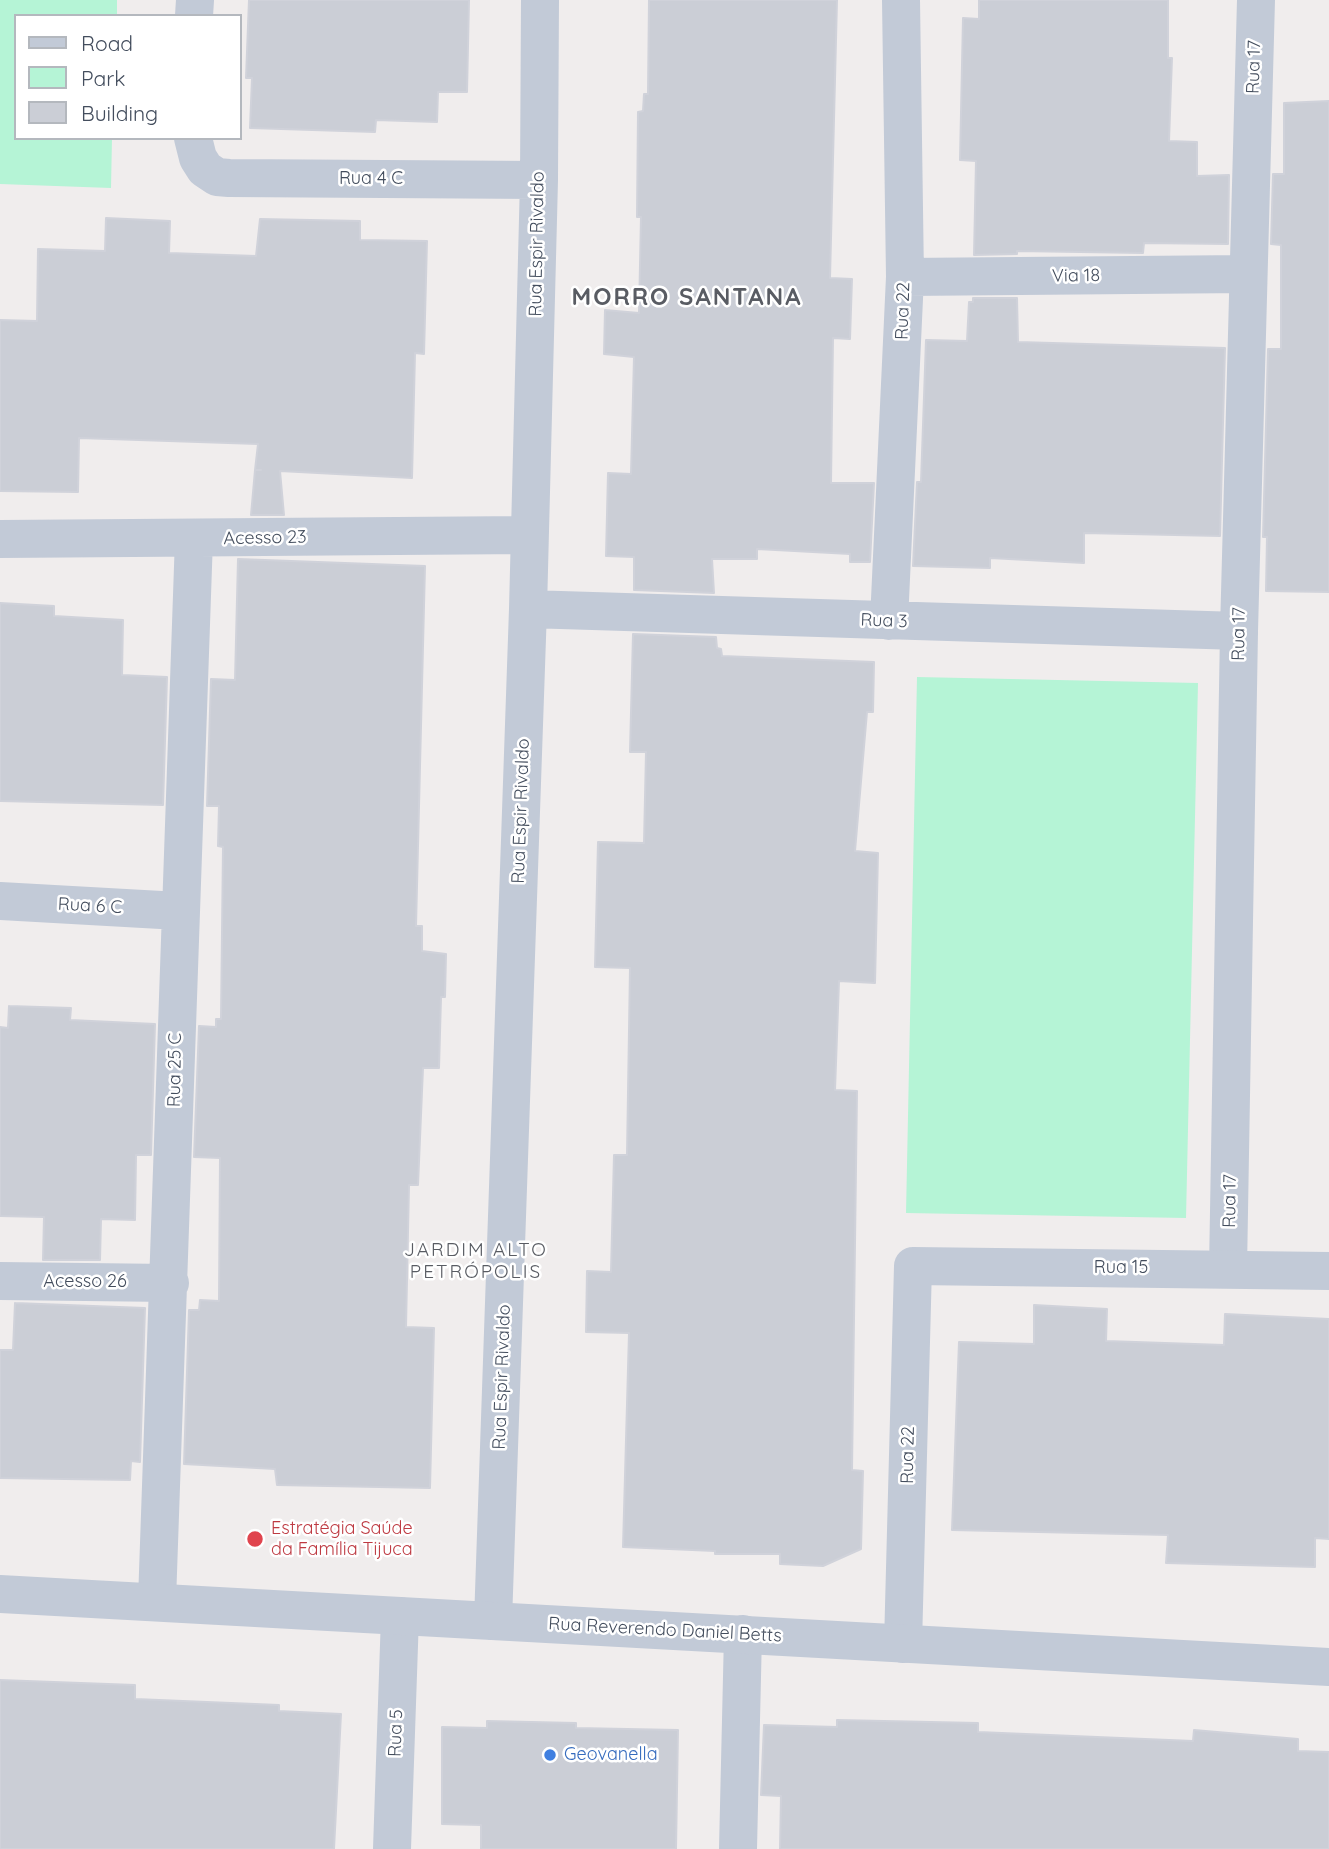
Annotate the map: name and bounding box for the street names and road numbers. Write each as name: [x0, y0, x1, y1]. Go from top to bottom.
street label: Rua 17: [1242, 40, 1266, 94]
street label: Rua 4 C: [339, 168, 403, 190]
street label: Rua Espir Rivaldo: [525, 171, 549, 317]
street label: Via 18: [1052, 265, 1100, 287]
street label: Rua 22: [891, 282, 915, 340]
street label: Acesso 23: [223, 526, 307, 550]
street label: Rua 17: [1228, 607, 1250, 661]
street label: Rua 3: [860, 609, 908, 633]
street label: Rua Espir Rivaldo: [508, 738, 534, 884]
street label: Rua 6 C: [57, 894, 123, 918]
street label: Rua 25 C: [164, 1033, 186, 1107]
street label: Rua 17: [1219, 1174, 1241, 1228]
street label: Rua 15: [1094, 1257, 1148, 1279]
street label: Acesso 26: [43, 1271, 127, 1293]
street label: Rua Espir Rivaldo: [489, 1304, 515, 1450]
street label: Rua 22: [897, 1426, 919, 1484]
street label: Rua Reverendo Daniel Betts: [548, 1613, 782, 1647]
street label: Rua 5: [384, 1709, 408, 1757]

